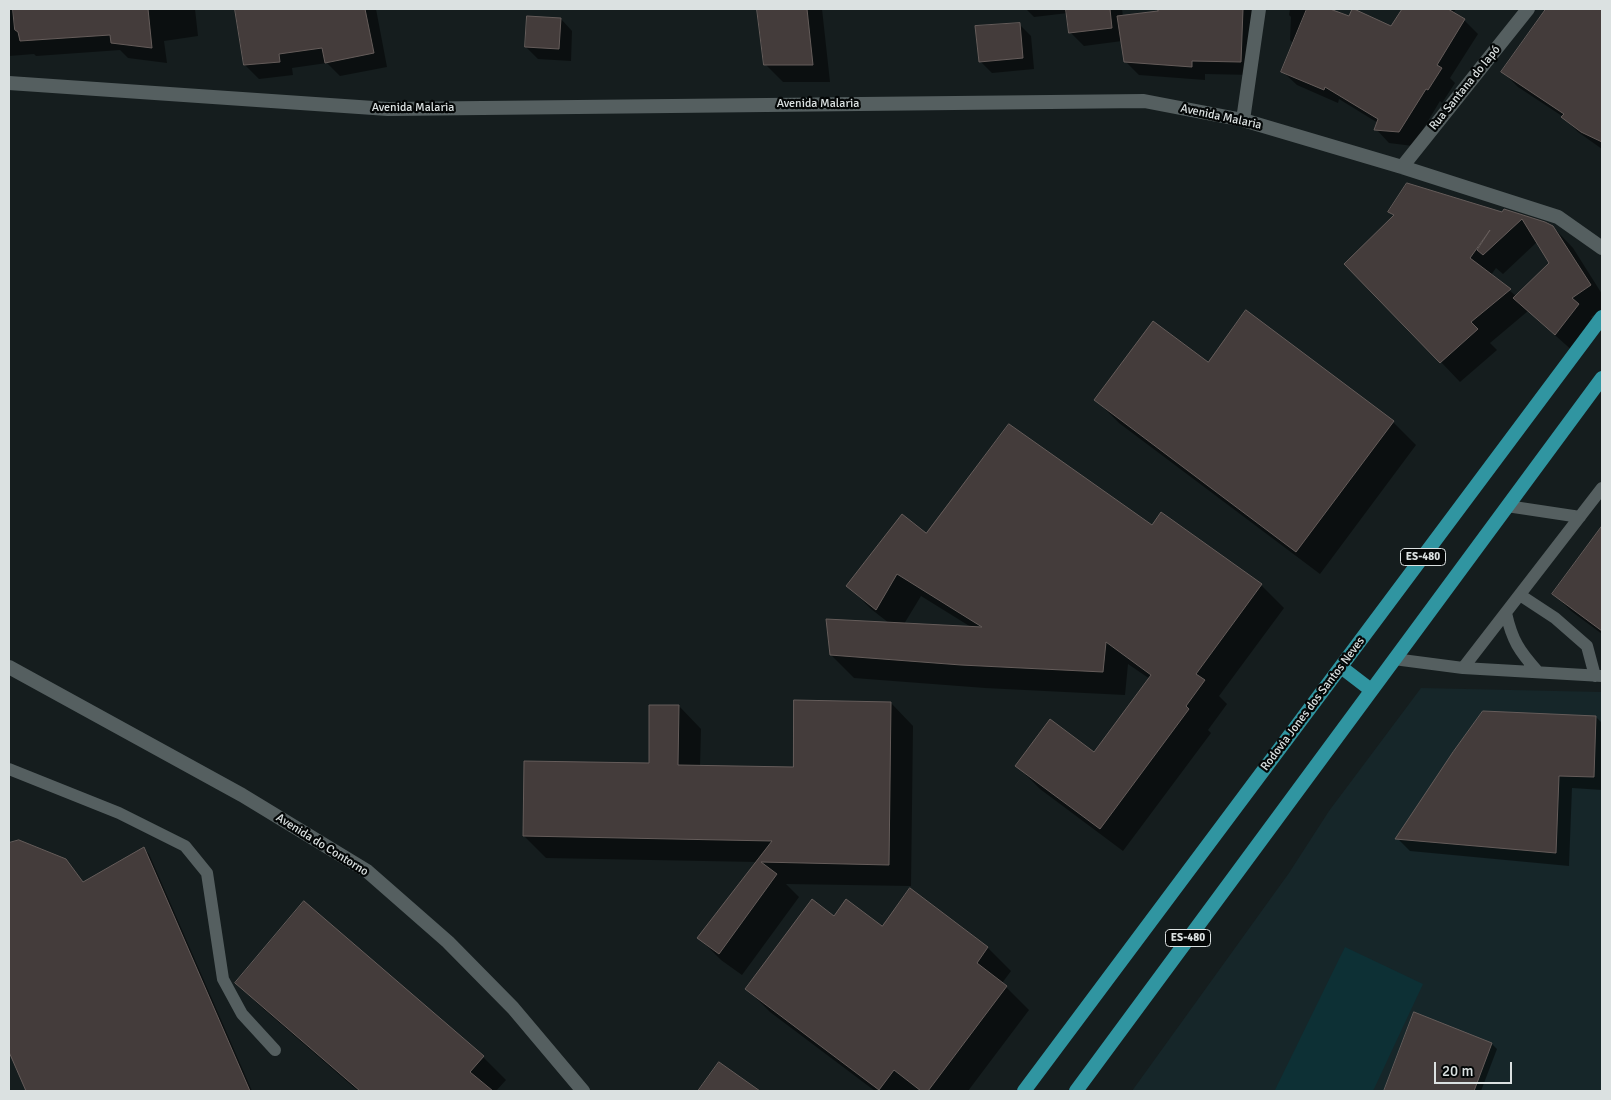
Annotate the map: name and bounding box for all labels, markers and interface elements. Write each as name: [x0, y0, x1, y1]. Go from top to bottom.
street label: Rua Santana do Iapó: [1427, 43, 1503, 133]
street label: Avenida Malaria: [777, 97, 859, 111]
street label: Avenida Malaria: [372, 101, 454, 115]
street label: Avenida Malaria: [1179, 101, 1263, 133]
road number: ES-480: [1400, 548, 1446, 566]
street label: Rodovia Jones dos Santos Neves: [1258, 634, 1368, 774]
street label: Avenida do Contorno: [273, 811, 371, 879]
road number: ES-480: [1166, 930, 1210, 946]
scale bar: [1436, 1052, 1514, 1084]
text: 20 m: [1442, 1062, 1473, 1080]

